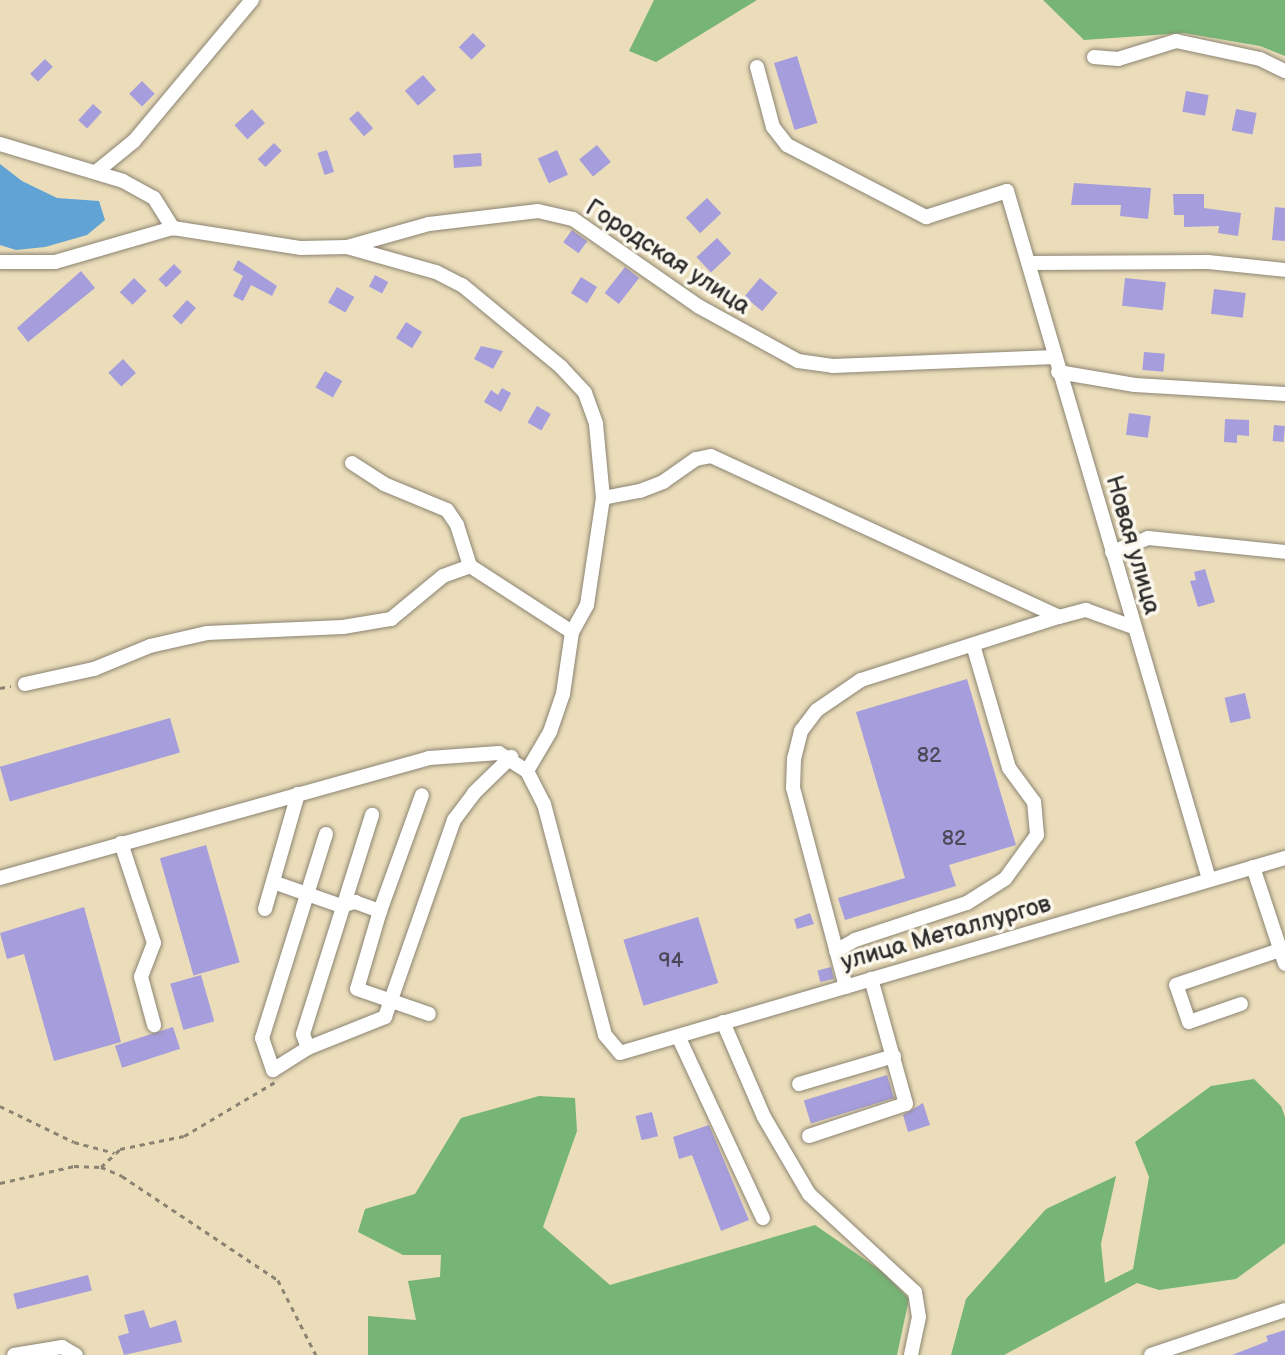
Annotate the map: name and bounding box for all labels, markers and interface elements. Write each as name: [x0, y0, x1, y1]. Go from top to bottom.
street label: Городская улица: [580, 193, 756, 321]
street label: Новая улица: [1099, 472, 1167, 618]
house number: 82: [917, 743, 941, 769]
house number: 82: [942, 826, 966, 852]
street label: улица Металлургов: [838, 889, 1054, 977]
house number: 94: [659, 948, 683, 974]

